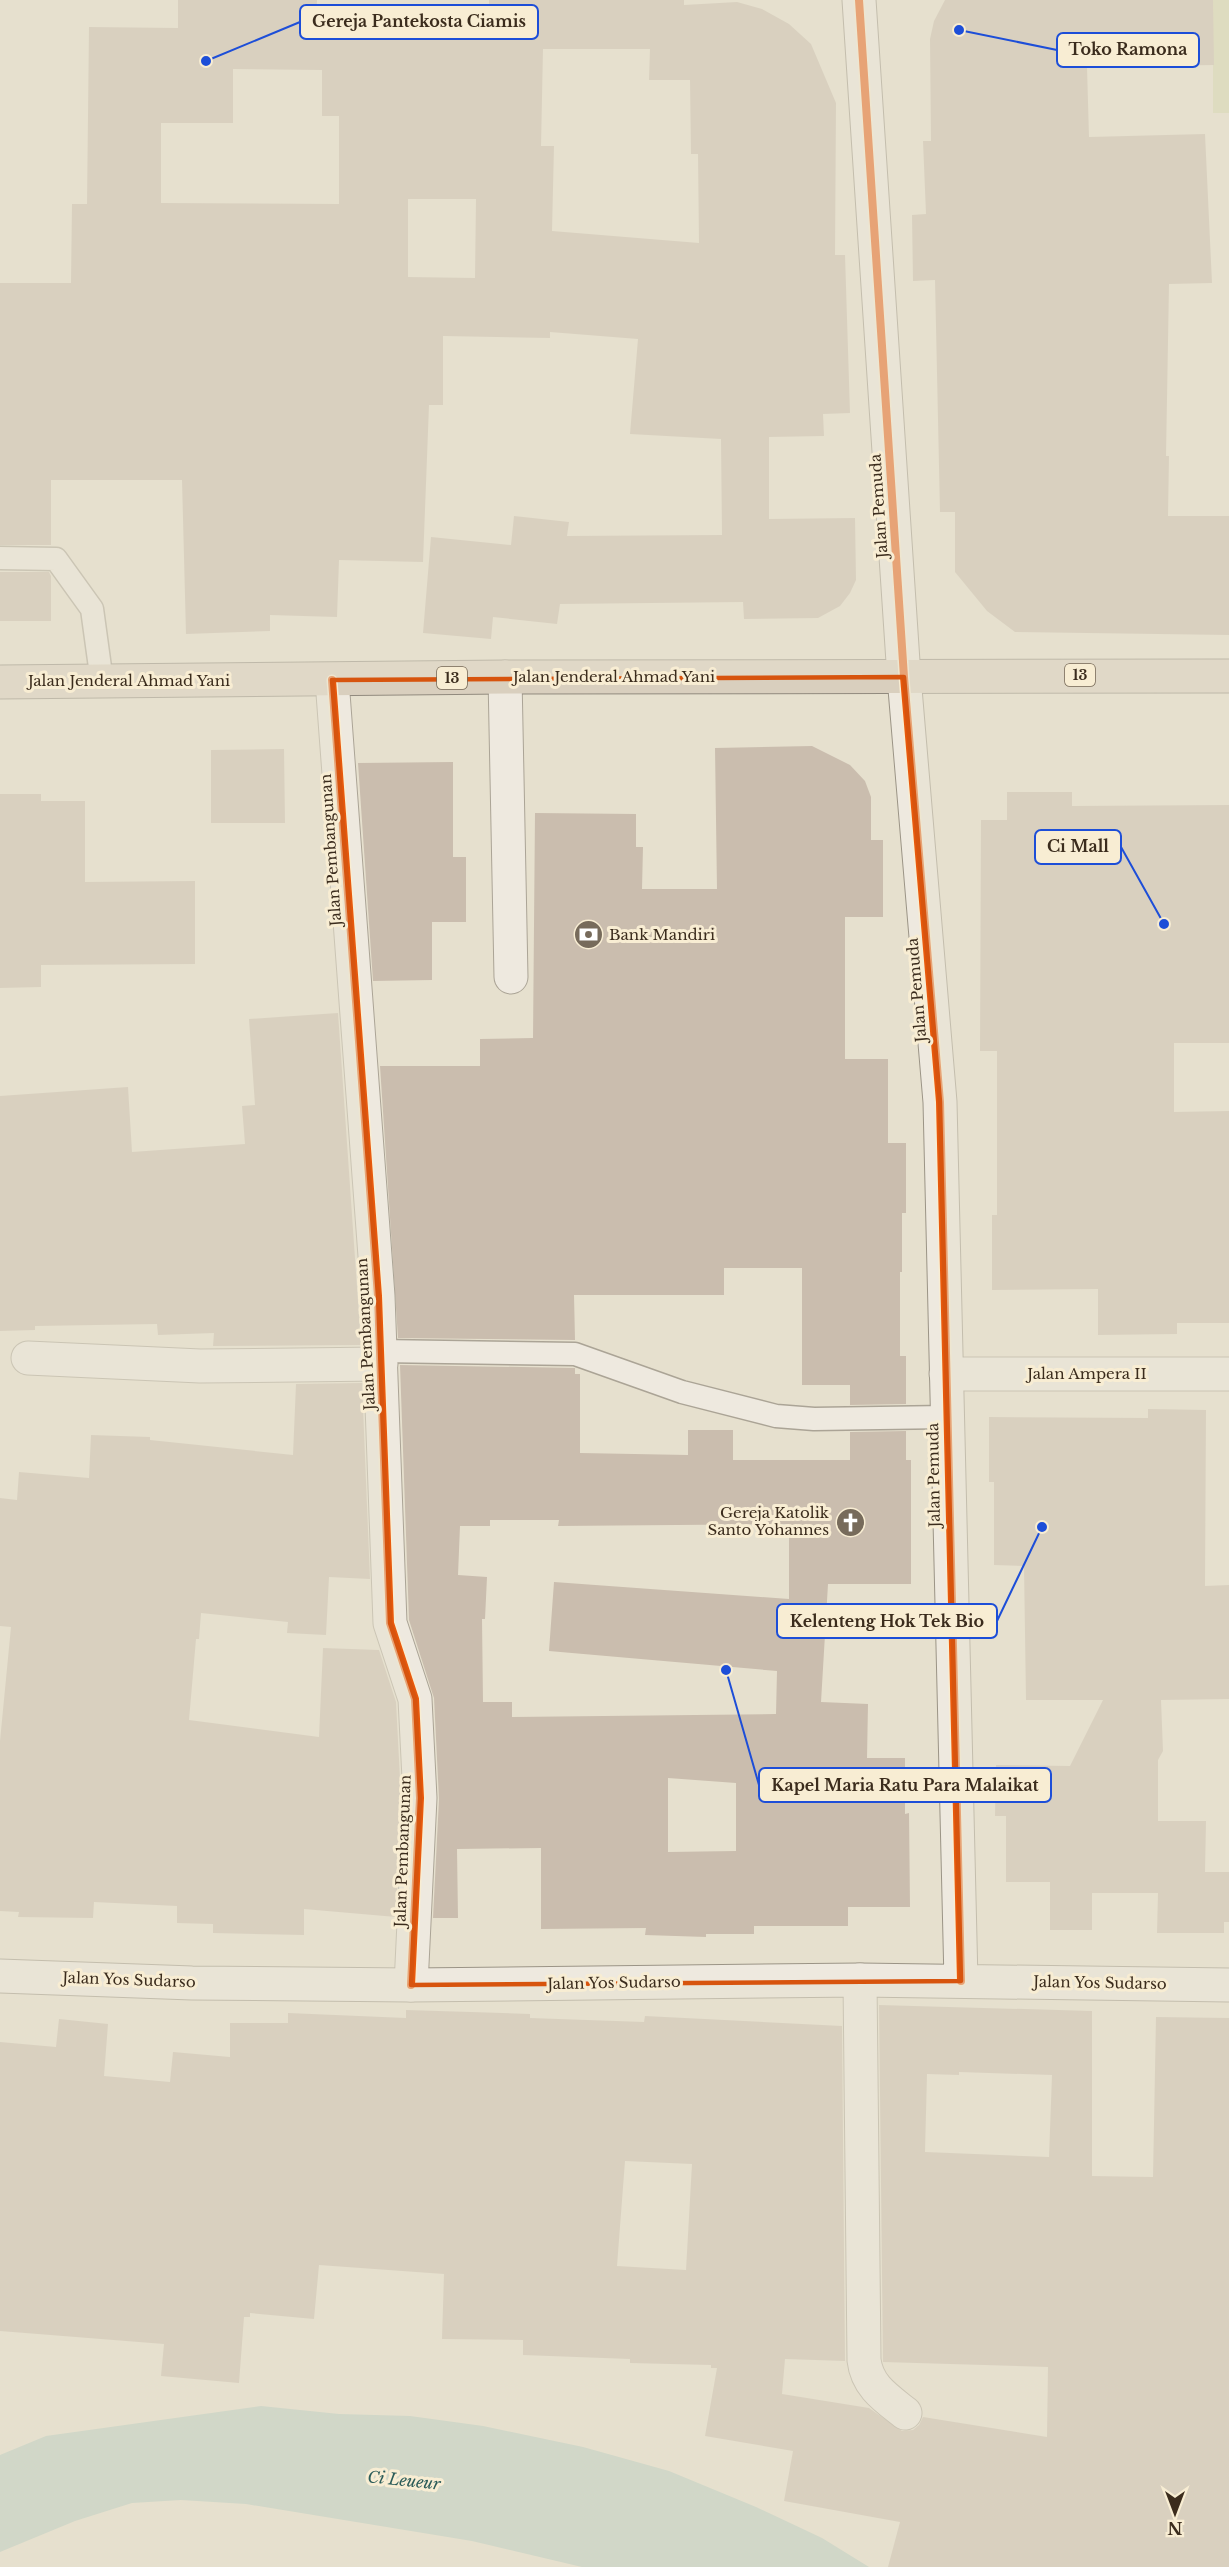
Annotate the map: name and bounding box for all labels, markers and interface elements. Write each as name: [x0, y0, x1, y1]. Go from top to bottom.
callout: Gereja Pantekosta Ciamis: [300, 5, 538, 39]
text: Gereja Pantekosta Ciamis: [312, 11, 526, 31]
callout: Toko Ramona: [1057, 33, 1199, 67]
text: Toko Ramona: [1069, 39, 1187, 59]
street label: Jalan Pemuda: [865, 453, 892, 561]
road number: 13: [1065, 664, 1095, 686]
road number: 13: [437, 667, 467, 689]
street label: Jalan Jenderal Ahmad Yani: [511, 667, 715, 686]
street label: Jalan Jenderal Ahmad Yani: [26, 671, 230, 690]
street label: Jalan Pembangunan: [316, 773, 345, 929]
callout: Ci Mall: [1035, 830, 1121, 864]
text: Ci Mall: [1047, 836, 1109, 856]
bank icon: Bank Mandiri: [572, 919, 604, 951]
place label: Bank Mandiri: [609, 925, 715, 944]
street label: Jalan Pemuda: [902, 936, 931, 1045]
street label: Jalan Pembangunan: [352, 1257, 379, 1413]
street label: Jalan Ampera II: [1025, 1364, 1147, 1383]
street label: Jalan Pemuda: [923, 1422, 944, 1529]
place label: Gereja Katolik Santo Yohannes: [707, 1503, 830, 1539]
church icon: Gereja Katolik Santo Yohannes: [834, 1506, 866, 1538]
callout: Kelenteng Hok Tek Bio: [777, 1604, 997, 1638]
text: Kelenteng Hok Tek Bio: [790, 1611, 984, 1631]
callout: Kapel Maria Ratu Para Malaikat: [759, 1768, 1051, 1802]
street label: Jalan Pembangunan: [390, 1774, 415, 1930]
text: Kapel Maria Ratu Para Malaikat: [771, 1775, 1040, 1795]
street label: Jalan Yos Sudarso: [60, 1968, 196, 1991]
street label: Jalan Yos Sudarso: [545, 1972, 681, 1993]
street label: Jalan Yos Sudarso: [1031, 1972, 1167, 1993]
water label: Ci Leueur: [367, 2466, 442, 2494]
north arrow: [1145, 2483, 1205, 2543]
text: N: [1167, 2518, 1183, 2538]

